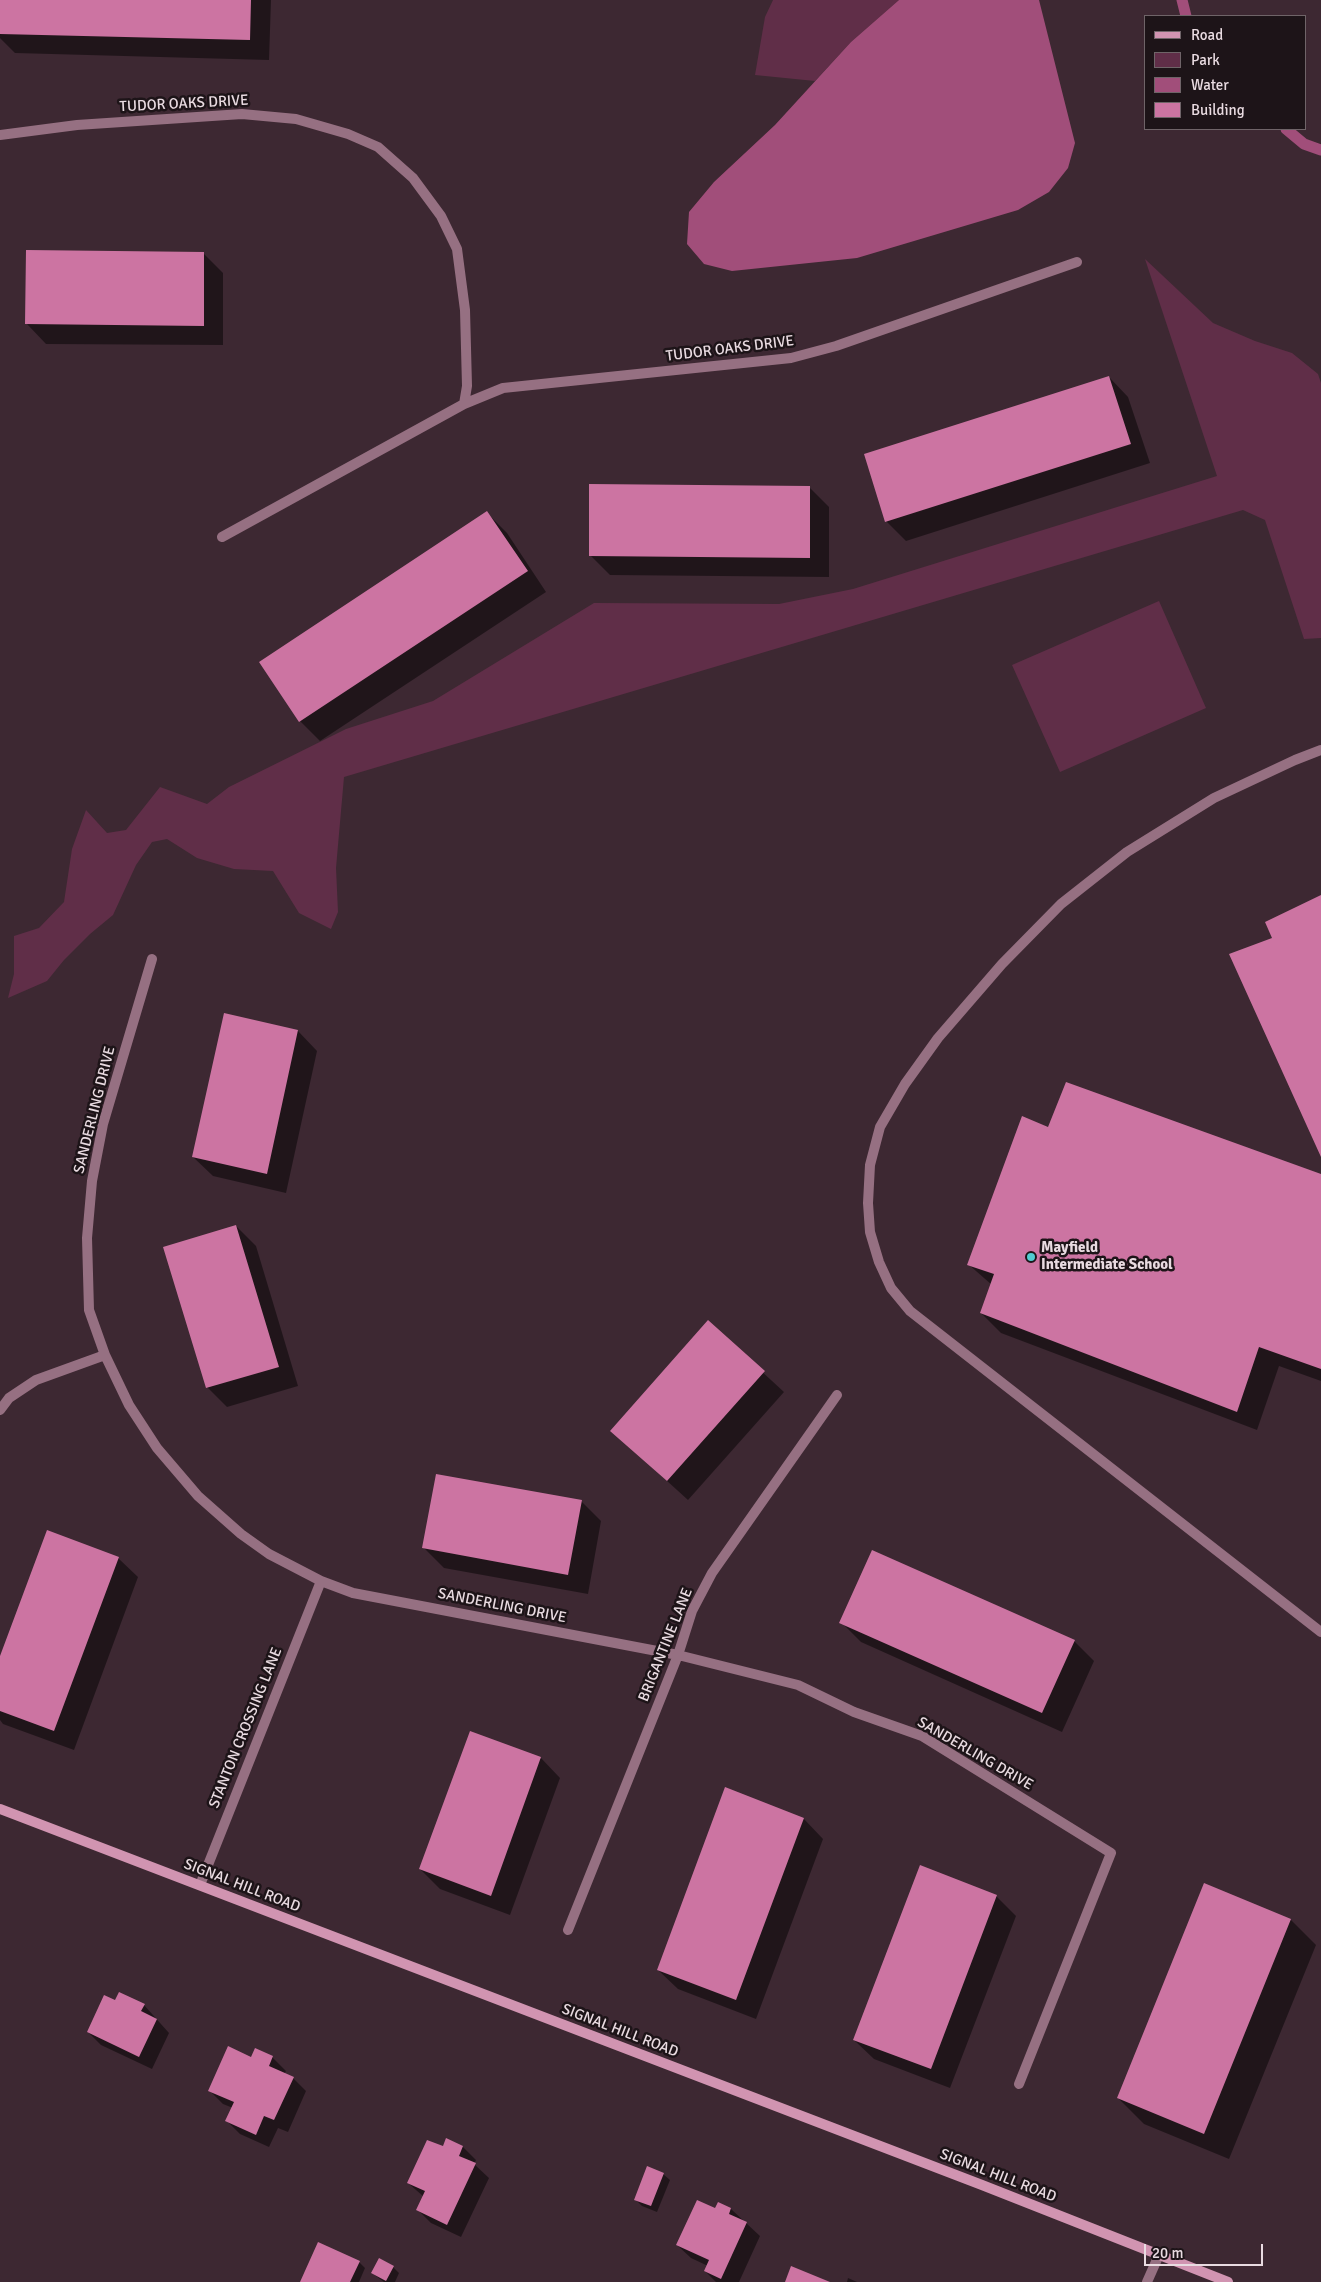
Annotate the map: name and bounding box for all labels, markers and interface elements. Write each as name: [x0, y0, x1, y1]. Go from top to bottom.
legend: [1144, 15, 1306, 130]
text: Road: [1191, 26, 1223, 44]
text: Park: [1191, 51, 1220, 69]
text: Water: [1191, 76, 1229, 94]
street label: TUDOR OAKS DRIVE: [119, 92, 249, 116]
text: Building: [1191, 101, 1245, 119]
street label: TUDOR OAKS DRIVE: [665, 332, 795, 366]
street label: SANDERLING DRIVE: [70, 1045, 120, 1175]
place label: Mayfield Intermediate School: [1041, 1239, 1173, 1274]
marker: Mayfield Intermediate School: [1025, 1251, 1037, 1263]
street label: SANDERLING DRIVE: [436, 1585, 568, 1627]
street label: BRIGANTINE LANE: [635, 1586, 697, 1704]
street label: STANTON CROSSING LANE: [206, 1645, 286, 1811]
street label: SANDERLING DRIVE: [914, 1714, 1036, 1794]
street label: SIGNAL HILL ROAD: [181, 1856, 303, 1916]
street label: SIGNAL HILL ROAD: [559, 2001, 681, 2061]
street label: SIGNAL HILL ROAD: [937, 2146, 1059, 2206]
scale bar: [1146, 2234, 1265, 2266]
text: 20 m: [1152, 2244, 1183, 2262]

